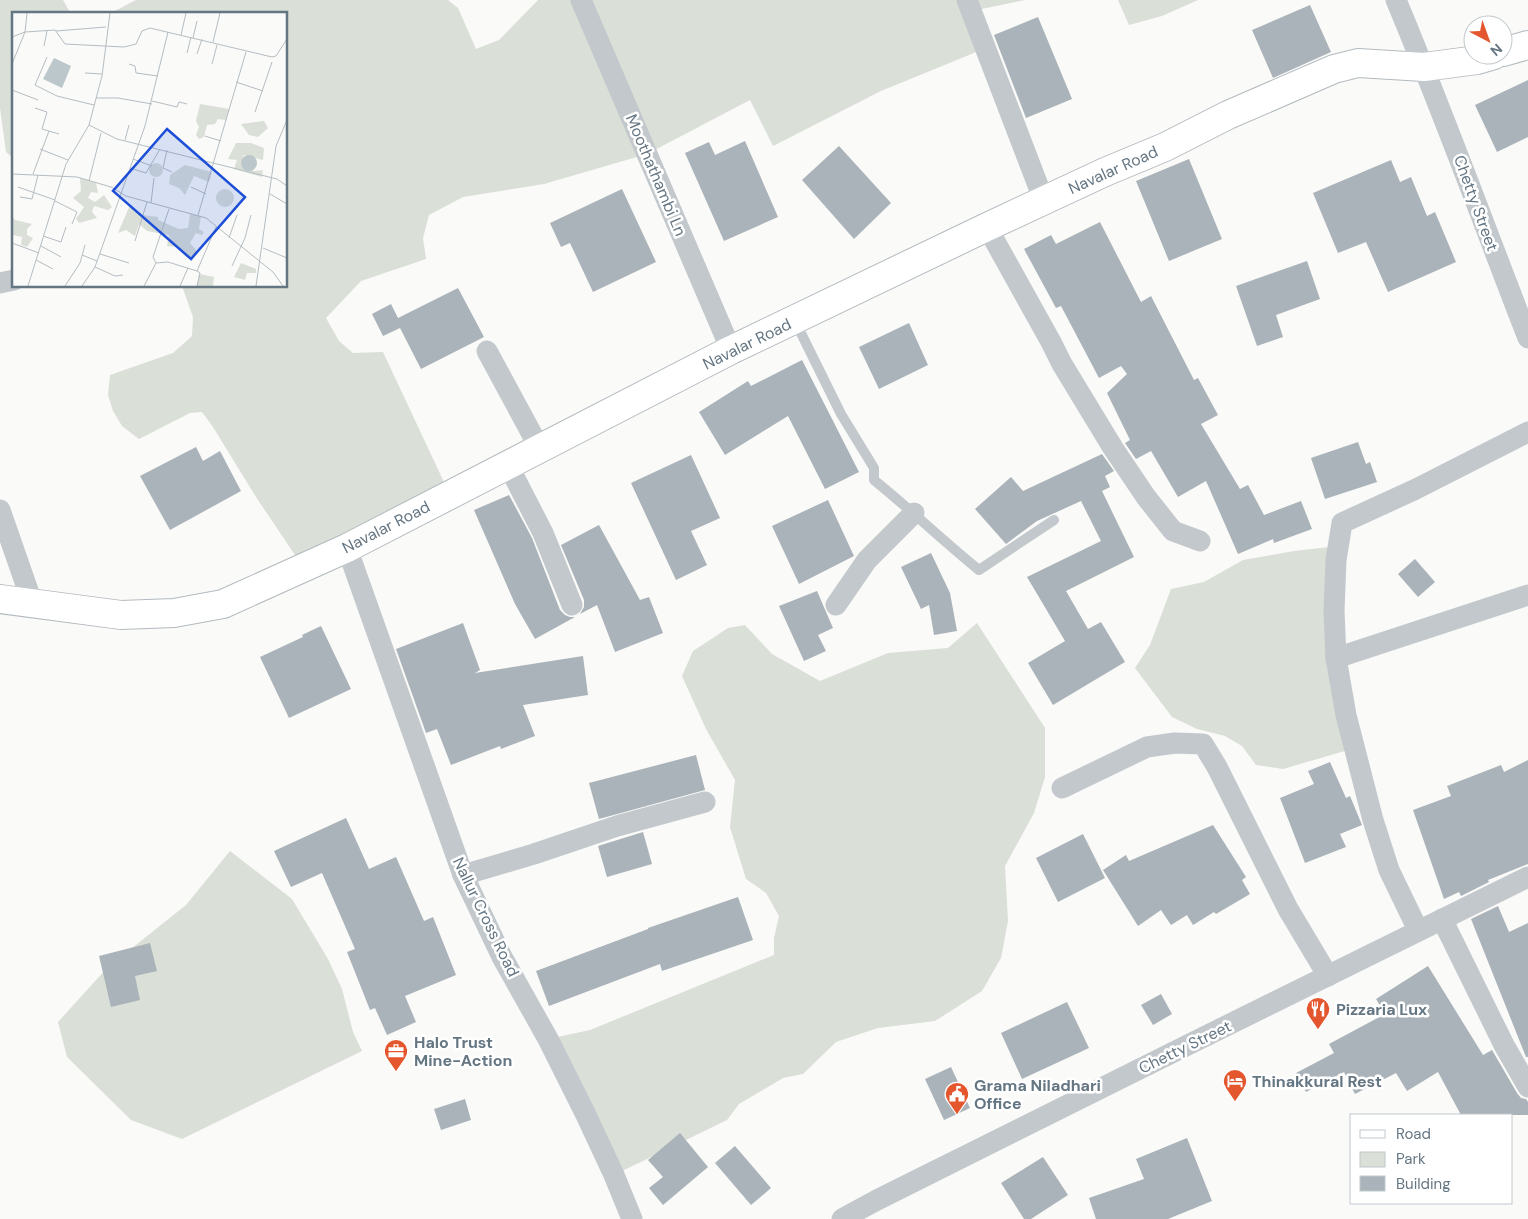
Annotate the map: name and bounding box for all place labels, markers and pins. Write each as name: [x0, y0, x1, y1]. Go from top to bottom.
restaurant icon: Pizzaria Lux: [1305, 996, 1331, 1030]
place label: Pizzaria Lux: [1336, 999, 1427, 1020]
place label: Halo Trust Mine-Action: [414, 1032, 512, 1071]
office icon: Halo Trust Mine-Action: [383, 1038, 409, 1072]
hotel icon: Thinakkural Rest: [1222, 1068, 1248, 1102]
place label: Thinakkural Rest: [1252, 1071, 1382, 1092]
place label: Grama Niladhari Office: [974, 1075, 1101, 1114]
public building icon: Grama Niladhari Office: [944, 1081, 970, 1115]

